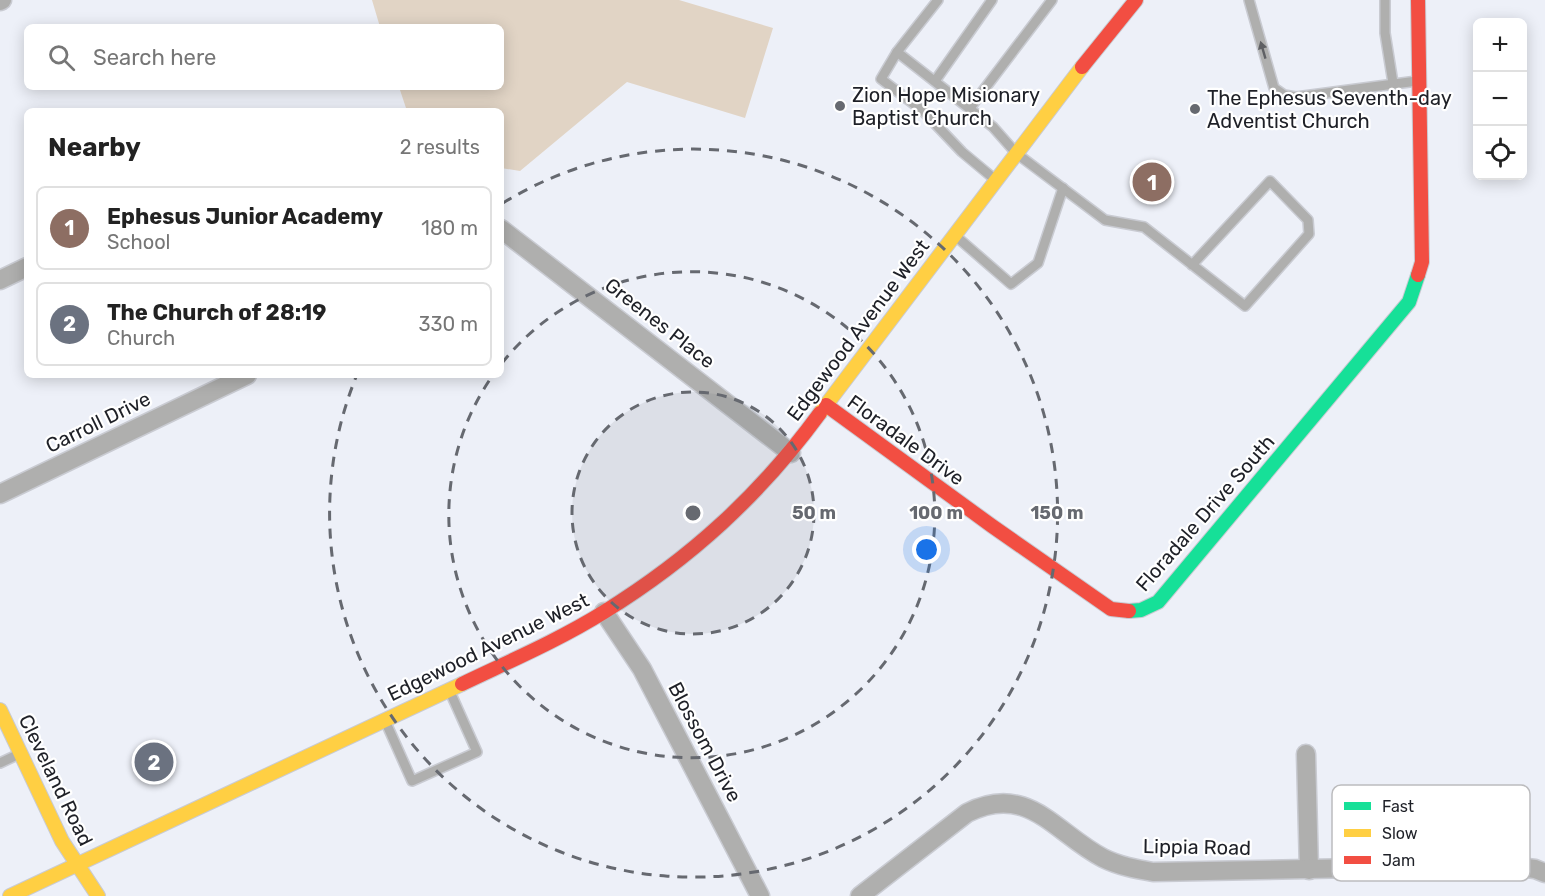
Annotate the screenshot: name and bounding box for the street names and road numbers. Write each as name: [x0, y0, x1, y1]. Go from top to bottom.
street label: Edgewood Avenue West: [782, 234, 934, 426]
street label: Greenes Place: [600, 273, 720, 373]
street label: Carroll Drive: [42, 386, 154, 458]
street label: Floradale Drive: [843, 390, 969, 490]
street label: Floradale Drive South: [1131, 430, 1279, 596]
street label: Edgewood Avenue West: [383, 588, 593, 706]
street label: Blossom Drive: [663, 678, 747, 806]
street label: Cleveland Road: [14, 710, 98, 850]
street label: Lippia Road: [1143, 834, 1251, 860]

